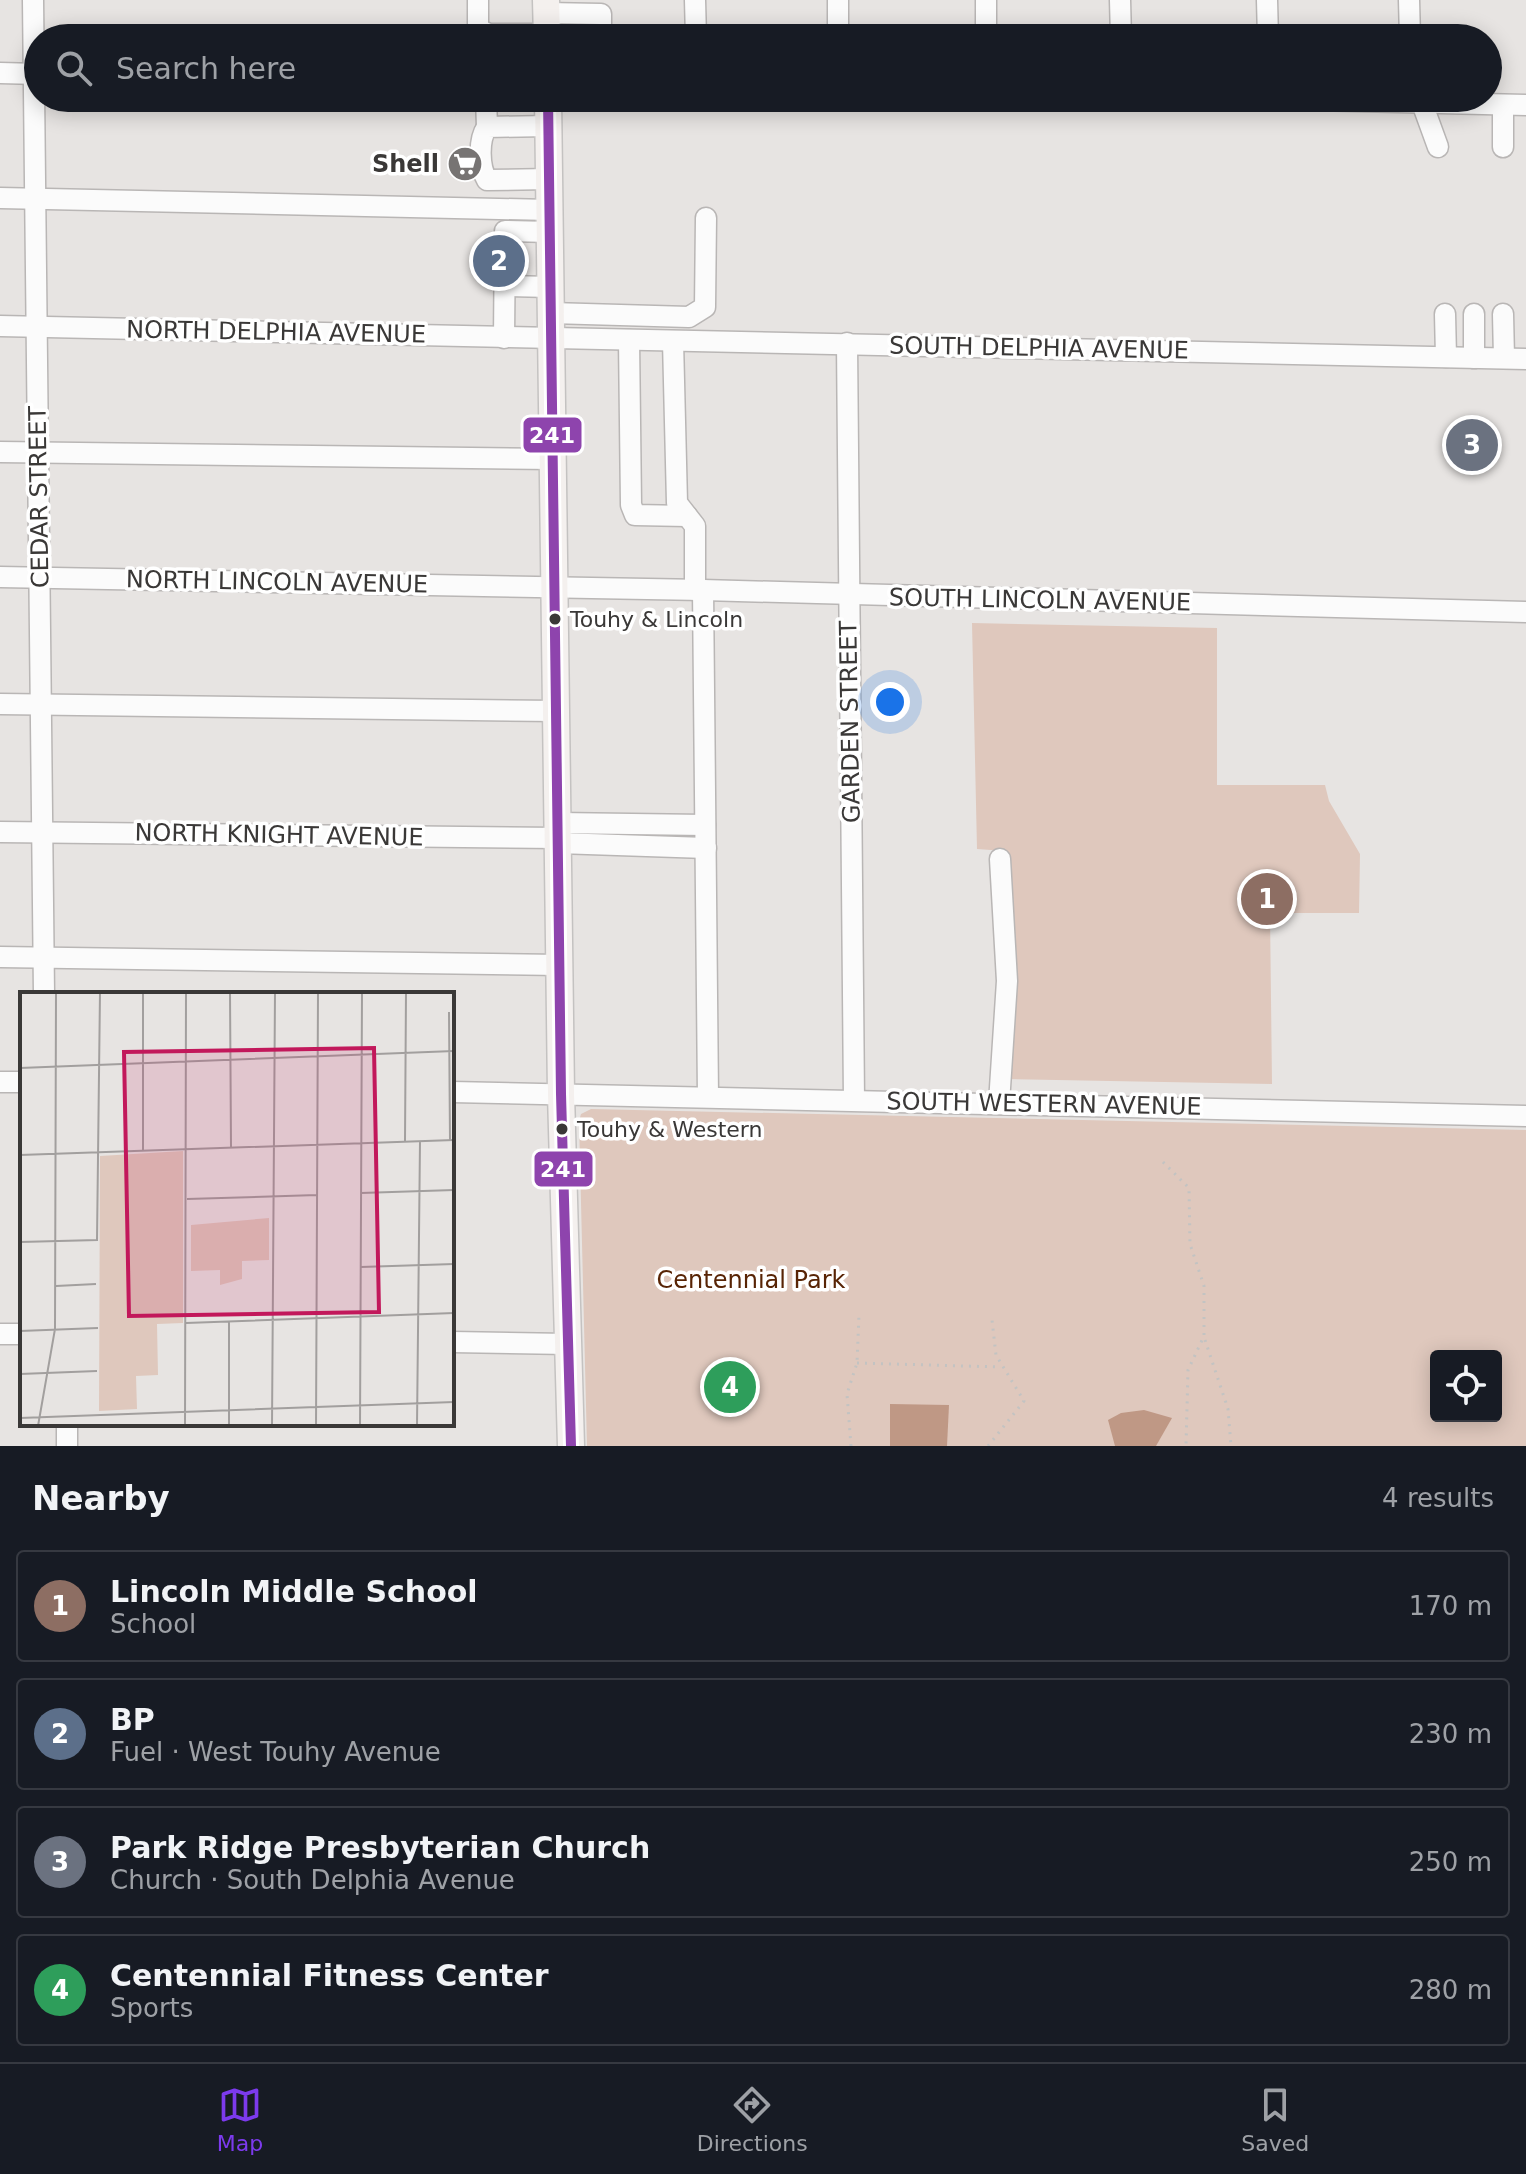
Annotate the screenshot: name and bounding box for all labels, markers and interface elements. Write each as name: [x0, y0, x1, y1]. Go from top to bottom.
search box: [24, 24, 1502, 112]
icon: search: [52, 46, 96, 90]
text: Search here: [116, 51, 296, 86]
supermarket icon: Shell: [446, 145, 484, 183]
place label: Shell: [372, 150, 439, 178]
pin: 2: [473, 231, 525, 291]
street label: NORTH DELPHIA AVENUE: [126, 315, 426, 349]
street label: SOUTH DELPHIA AVENUE: [889, 331, 1189, 365]
street label: CEDAR STREET: [23, 405, 55, 588]
pin: 3: [1446, 415, 1498, 475]
line badge: 241: [522, 416, 583, 454]
text: 241: [529, 423, 575, 448]
street label: NORTH LINCOLN AVENUE: [126, 565, 428, 599]
street label: SOUTH LINCOLN AVENUE: [889, 583, 1191, 617]
place label: Touhy & Lincoln: [569, 607, 743, 632]
marker: Touhy & Lincoln: [547, 611, 563, 627]
street label: GARDEN STREET: [834, 620, 866, 823]
your location: [870, 682, 910, 722]
street label: NORTH KNIGHT AVENUE: [134, 818, 424, 852]
pin: 1: [1241, 869, 1293, 929]
inset map: [20, 992, 454, 1426]
street label: SOUTH WESTERN AVENUE: [886, 1087, 1202, 1121]
place label: Touhy & Western: [576, 1117, 762, 1142]
marker: Touhy & Western: [554, 1121, 570, 1137]
line badge: 241: [533, 1150, 594, 1188]
text: 241: [540, 1157, 586, 1182]
park label: Centennial Park: [657, 1266, 846, 1294]
map controls: [1430, 1350, 1502, 1422]
button: locate: [1430, 1350, 1502, 1422]
pin: 4: [704, 1357, 756, 1417]
text: Nearby: [32, 1478, 170, 1518]
text: 4 results: [1382, 1483, 1494, 1513]
text: Lincoln Middle School: [110, 1574, 478, 1609]
text: 1: [51, 1591, 69, 1621]
text: 170 m: [1409, 1591, 1492, 1621]
text: School: [110, 1609, 196, 1639]
text: BP: [110, 1702, 155, 1737]
text: 2: [51, 1719, 69, 1749]
text: 230 m: [1409, 1719, 1492, 1749]
text: Fuel · West Touhy Avenue: [110, 1737, 441, 1767]
text: Park Ridge Presbyterian Church: [110, 1830, 650, 1865]
text: 3: [51, 1847, 69, 1877]
text: 250 m: [1409, 1847, 1492, 1877]
text: Church · South Delphia Avenue: [110, 1865, 515, 1895]
text: Centennial Fitness Center: [110, 1958, 549, 1993]
text: 4: [51, 1975, 69, 2005]
text: 280 m: [1409, 1975, 1492, 2005]
text: Sports: [110, 1993, 193, 2023]
tab: Map: [217, 2083, 263, 2156]
tab: Directions: [697, 2083, 808, 2156]
tab: Saved: [1241, 2083, 1309, 2156]

